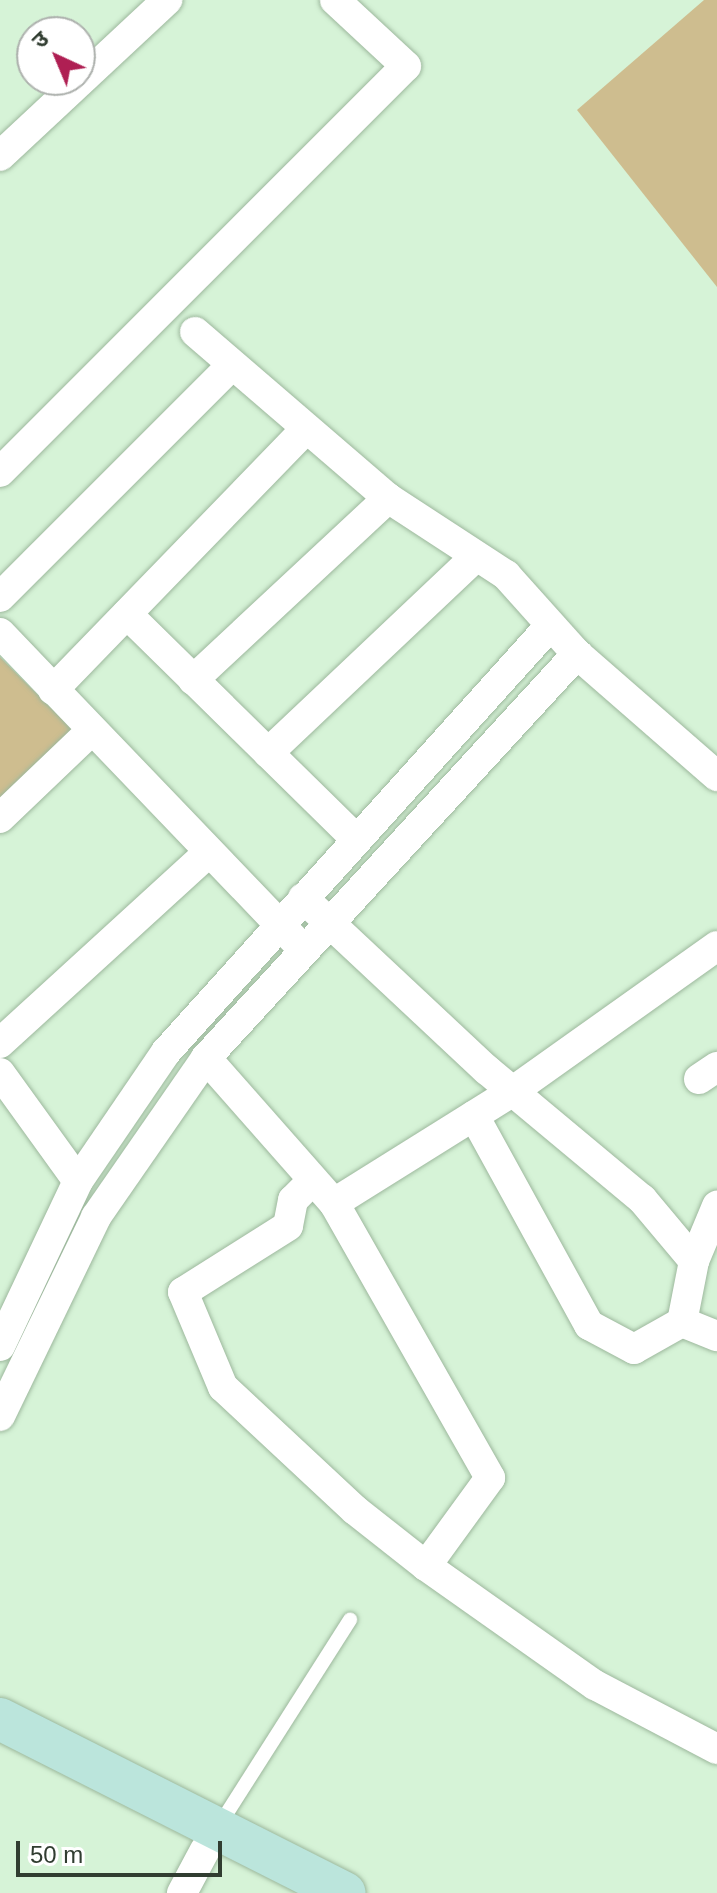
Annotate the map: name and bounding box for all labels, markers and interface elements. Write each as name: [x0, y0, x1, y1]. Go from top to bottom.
north arrow: [16, 16, 96, 96]
text: उ: [27, 26, 54, 53]
scale bar: [20, 1825, 226, 1875]
text: 50 m: [30, 1841, 83, 1868]

